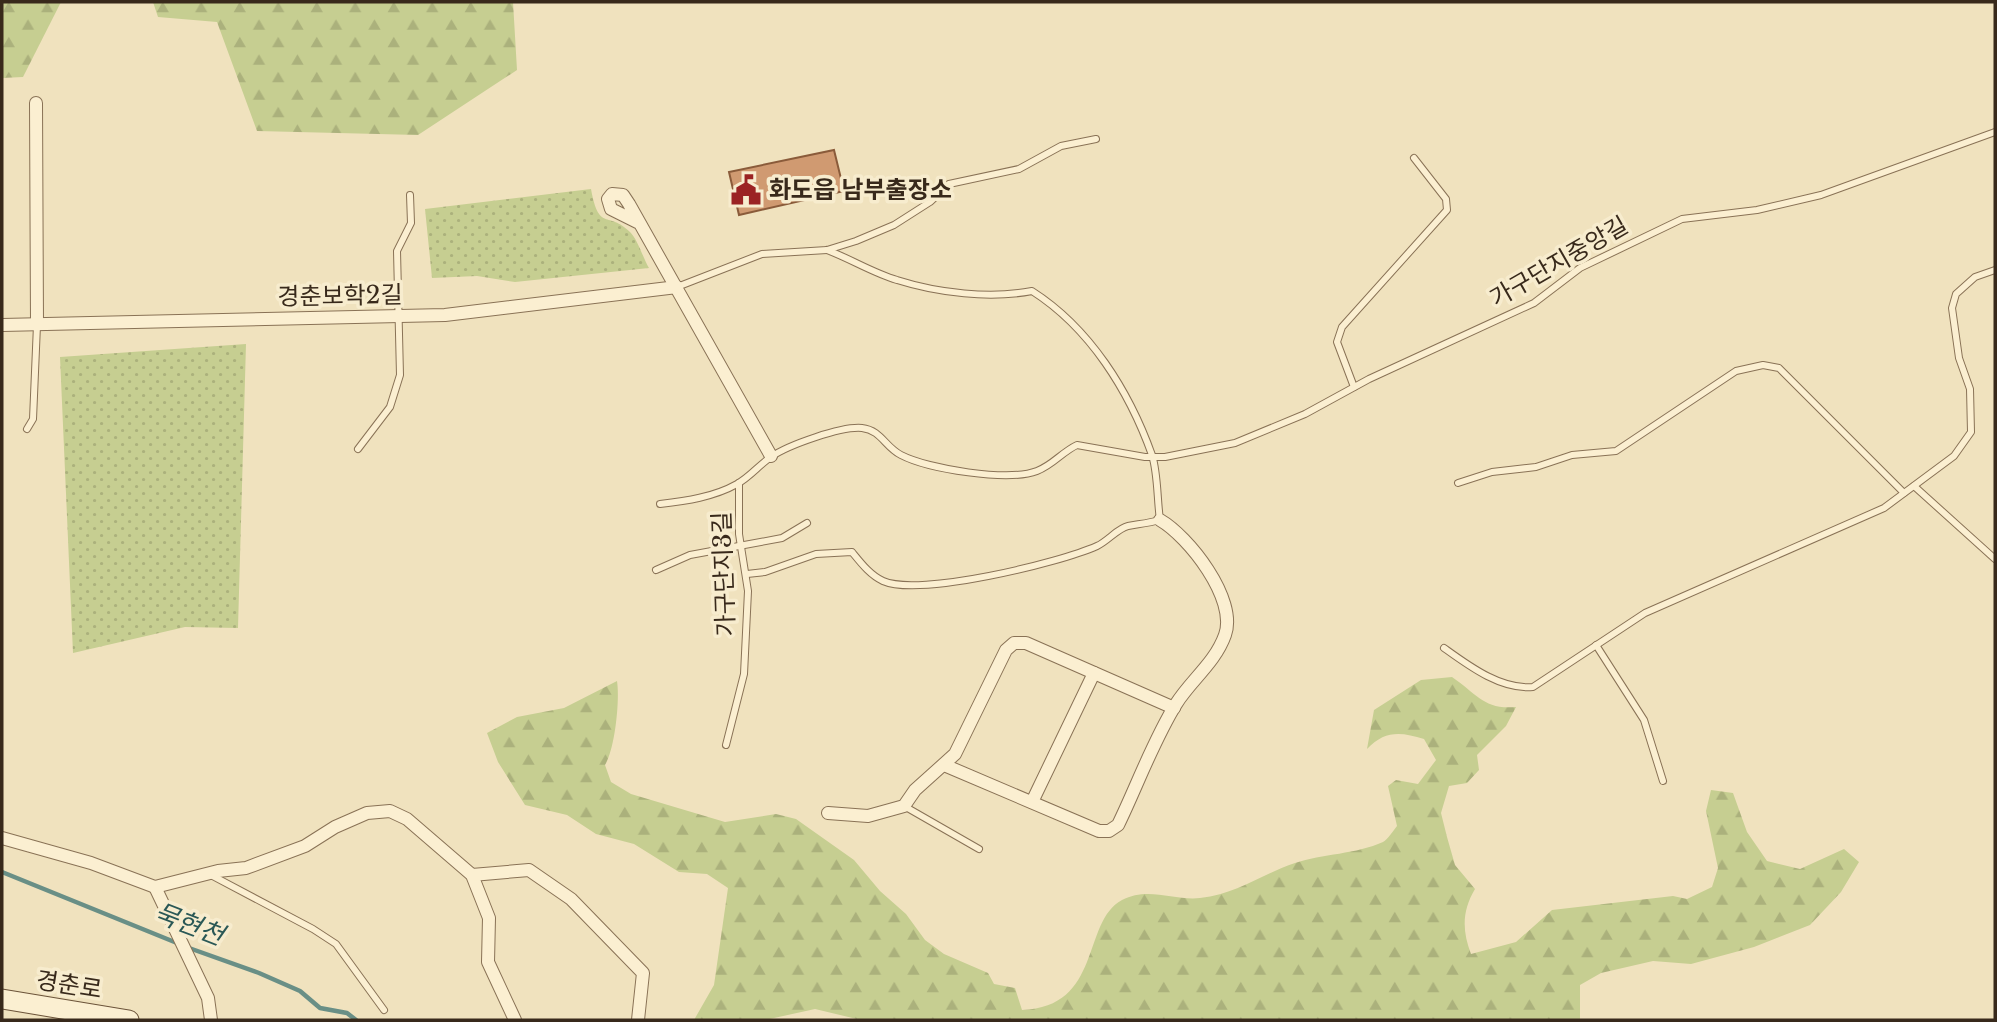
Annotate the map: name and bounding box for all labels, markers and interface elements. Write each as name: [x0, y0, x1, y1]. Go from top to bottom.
public building icon: 화도읍 남부출장소: [729, 173, 763, 207]
place label: 화도읍 남부출장소: [769, 175, 952, 204]
street label: 가구단지중앙길: [1485, 210, 1633, 313]
street label: 경춘보학2길: [277, 280, 403, 311]
street label: 가구단지3길: [707, 511, 740, 637]
water label: 묵현천: [150, 896, 231, 953]
street label: 경춘로: [34, 965, 104, 1004]

